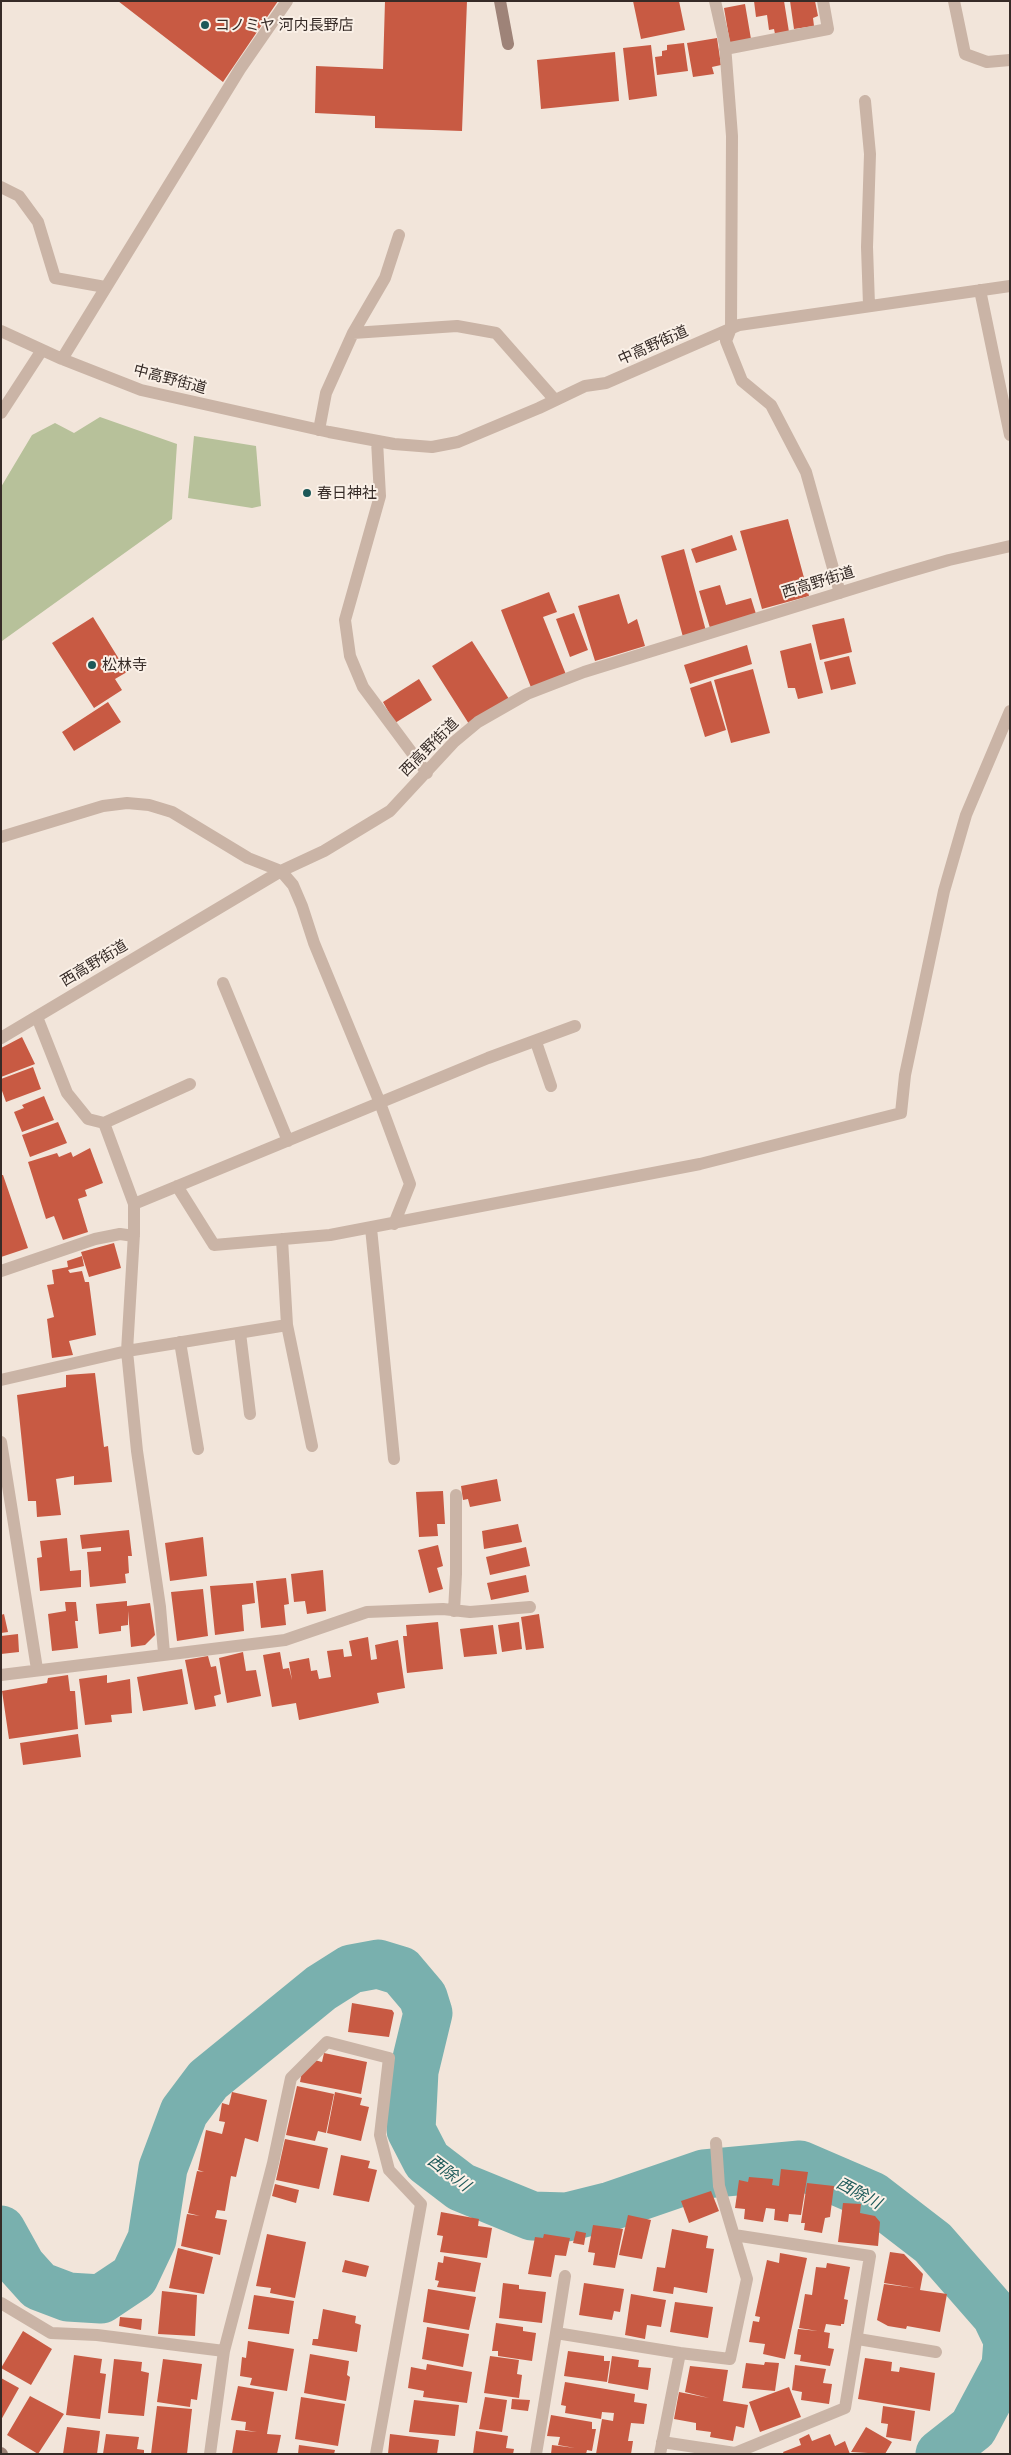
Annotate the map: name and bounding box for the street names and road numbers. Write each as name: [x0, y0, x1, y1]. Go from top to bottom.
street label: 中高野街道: [615, 322, 691, 368]
street label: 中高野街道: [131, 361, 209, 397]
street label: 西高野街道: [780, 562, 856, 602]
street label: 西高野街道: [396, 714, 462, 780]
street label: 西高野街道: [57, 936, 131, 990]

